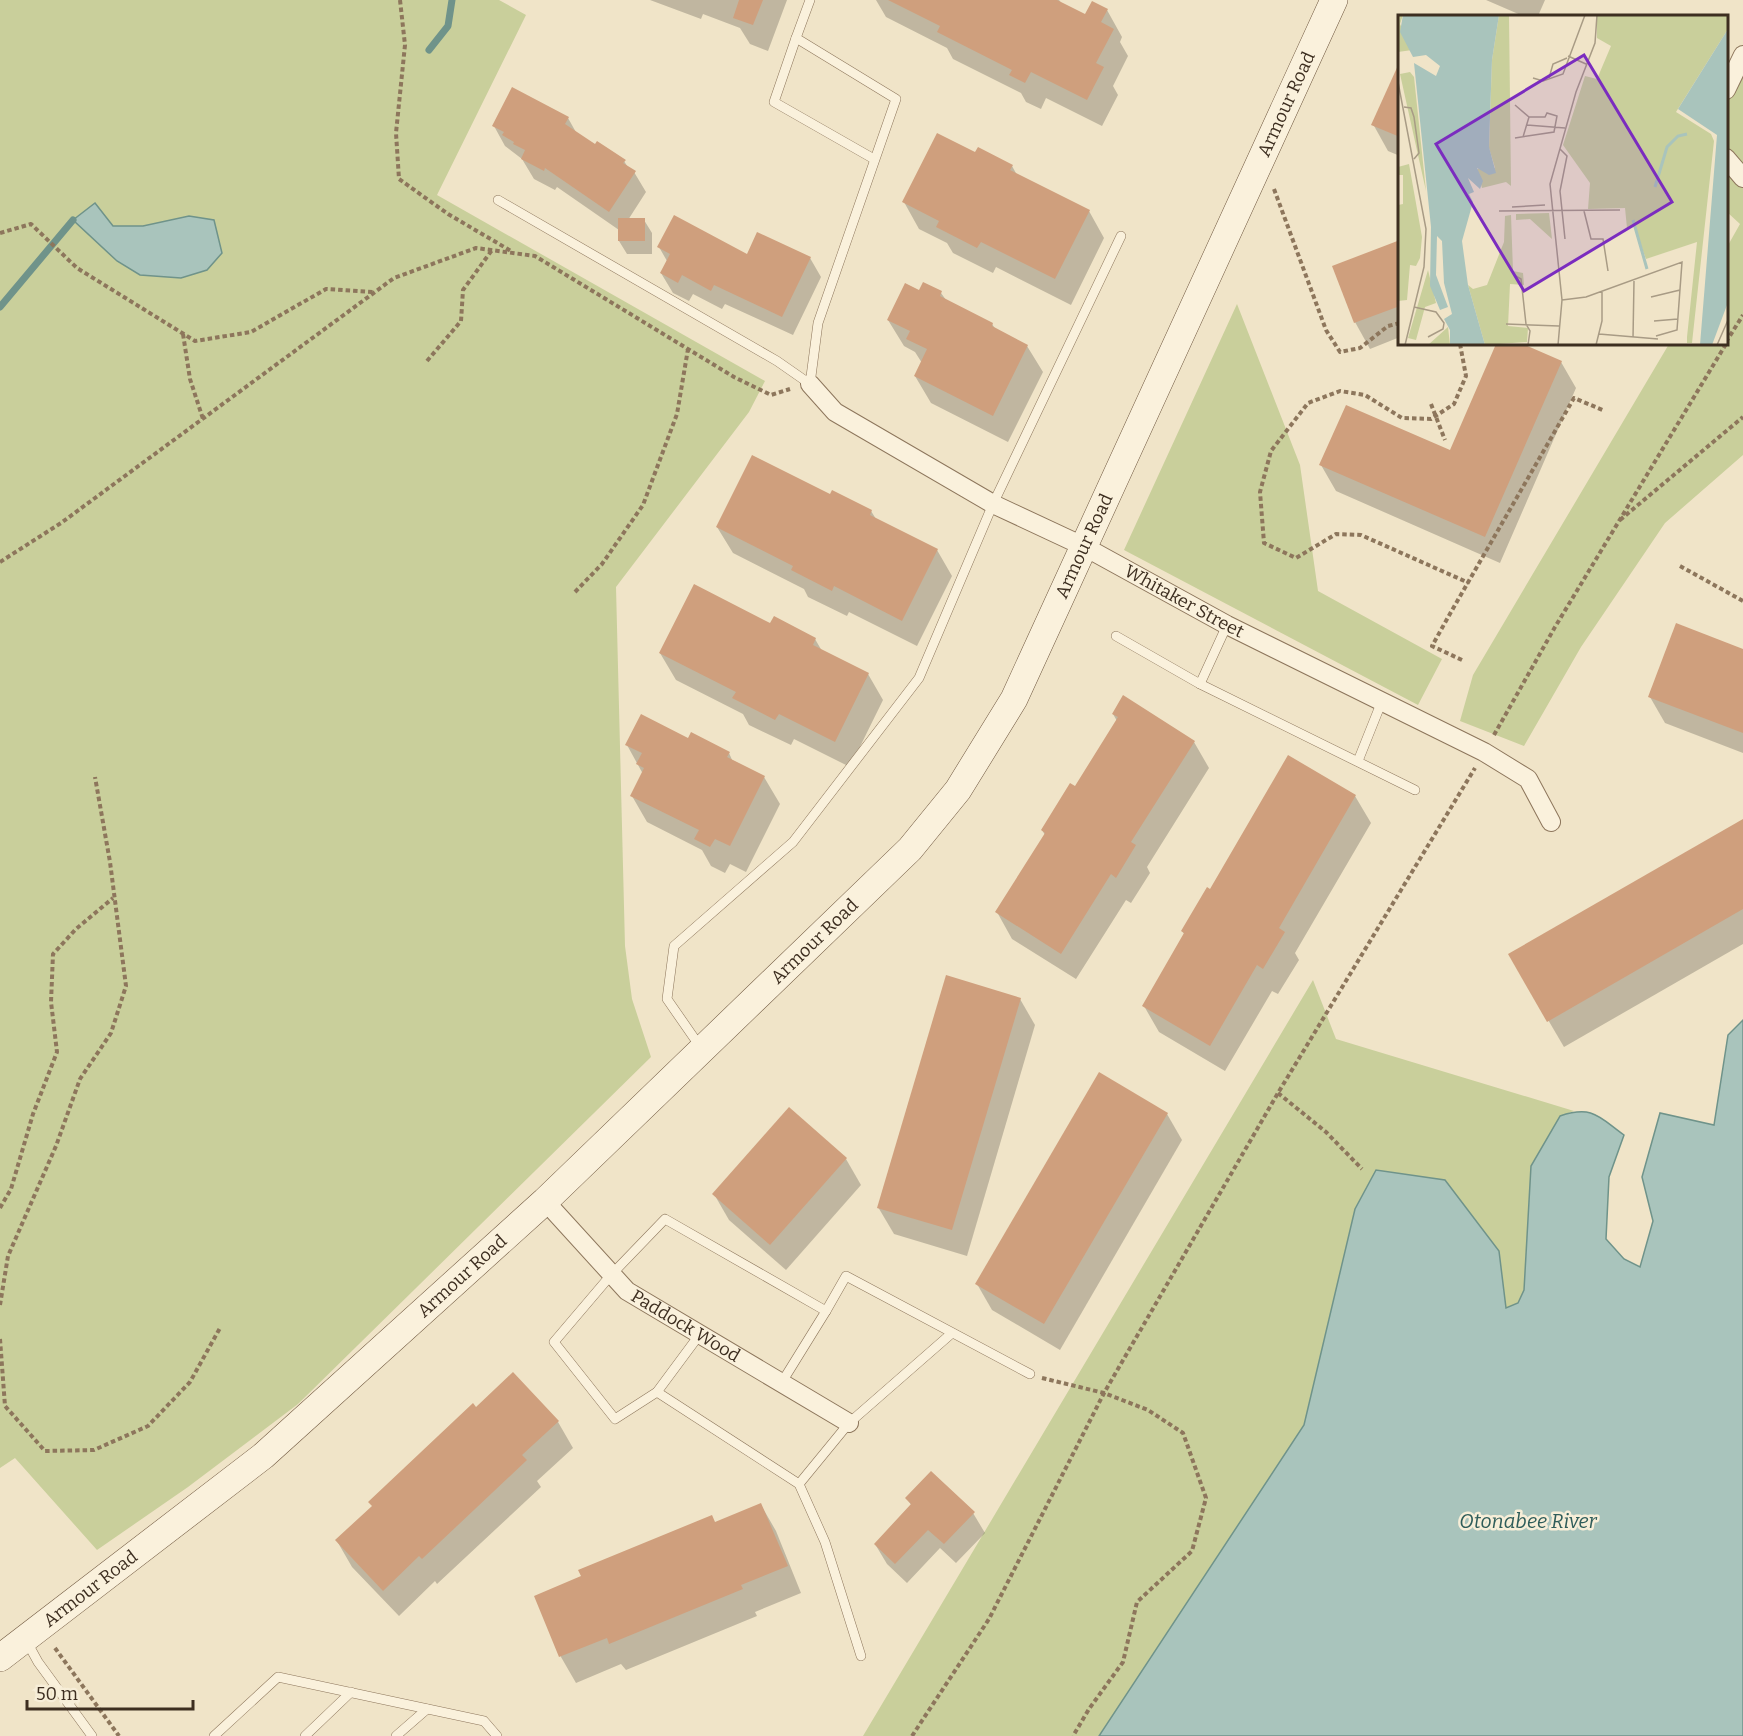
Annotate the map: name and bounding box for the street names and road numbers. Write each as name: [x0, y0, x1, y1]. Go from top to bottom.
street label: Armour Road: [1253, 48, 1320, 160]
street label: Armour Road: [1051, 490, 1118, 602]
street label: Whitaker Street: [1121, 560, 1248, 643]
street label: Armour Road: [766, 894, 863, 988]
street label: Armour Road: [413, 1230, 512, 1322]
street label: Paddock Wood: [627, 1285, 744, 1367]
street label: Armour Road: [39, 1545, 142, 1632]

